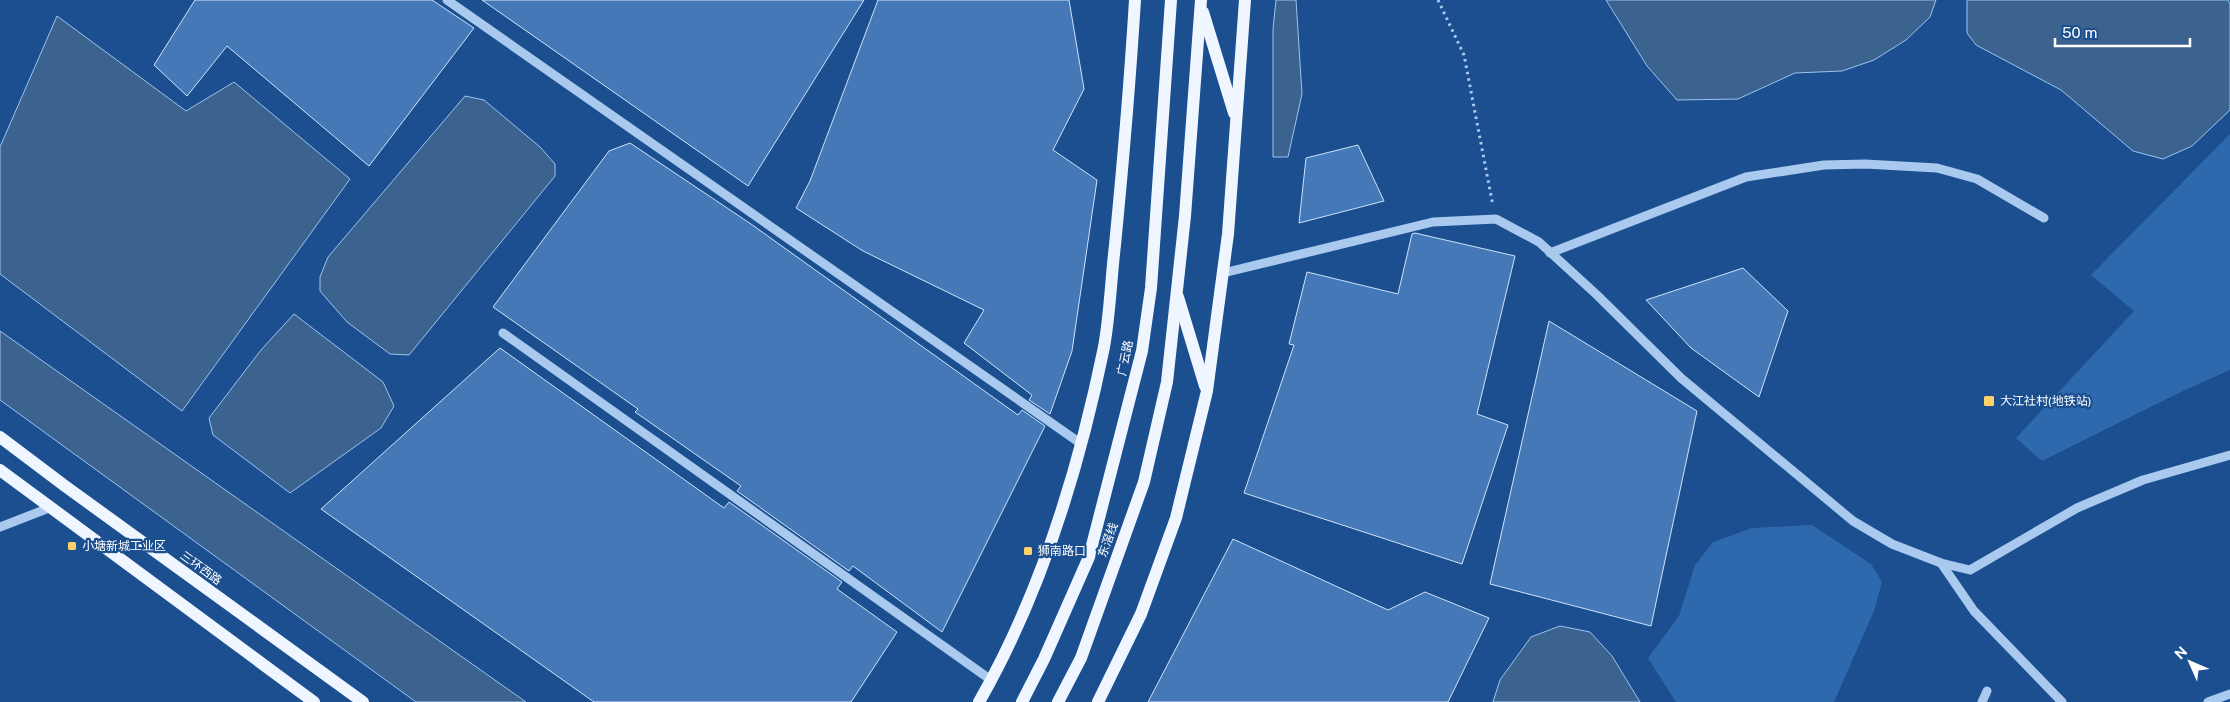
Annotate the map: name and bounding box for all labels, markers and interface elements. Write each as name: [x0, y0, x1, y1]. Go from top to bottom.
scale bar: [2055, 15, 2190, 47]
text: 50 m: [2062, 24, 2097, 41]
street label: 广云路: [1114, 339, 1136, 377]
marker: 大江社村(地铁站): [1982, 394, 1996, 408]
place label: 大江社村(地铁站): [2000, 394, 2091, 408]
street label: 东滘线: [1095, 521, 1121, 559]
place label: 小塘新城工业区: [82, 539, 166, 553]
marker: 小塘新城工业区: [66, 540, 78, 552]
place label: 狮南路口: [1038, 544, 1086, 558]
marker: 狮南路口: [1022, 545, 1034, 557]
street label: 三环西路: [177, 548, 225, 588]
north arrow: [2165, 637, 2215, 687]
text: N: [2171, 643, 2190, 662]

